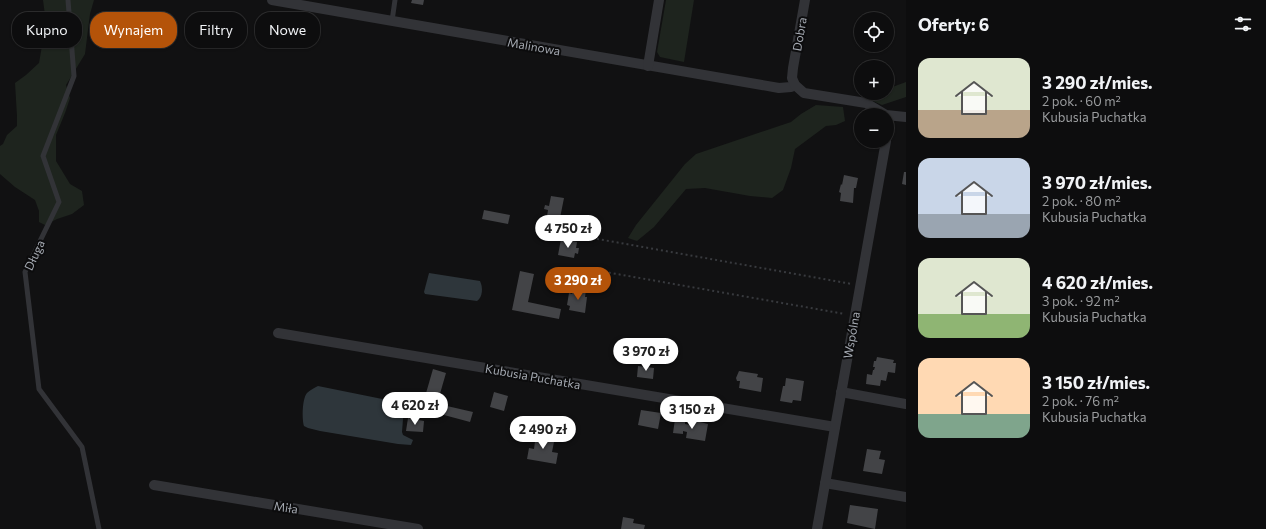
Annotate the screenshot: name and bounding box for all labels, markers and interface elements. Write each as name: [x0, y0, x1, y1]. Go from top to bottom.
chip: Kupno: [12, 12, 82, 48]
chip: Wynajem: [90, 12, 177, 48]
chip: Filtry: [185, 12, 247, 48]
chip: Nowe: [255, 12, 320, 48]
map controls: [854, 12, 894, 148]
button: locate: [854, 12, 894, 52]
icon: filters: [1232, 13, 1254, 35]
text: Oferty: 6: [918, 14, 989, 35]
street label: Dobra: [789, 16, 809, 52]
street label: Malinowa: [507, 34, 561, 58]
button: +: [854, 60, 894, 100]
text: 3 290 zł/mies.: [1042, 72, 1153, 93]
icon: home: [950, 74, 998, 122]
text: 2 pok. · 60 m²: [1042, 93, 1121, 109]
button: −: [854, 108, 894, 148]
text: Kubusia Puchatka: [1042, 109, 1147, 125]
text: 3 970 zł/mies.: [1042, 172, 1152, 193]
icon: home: [950, 174, 998, 222]
text: 2 pok. · 80 m²: [1042, 193, 1121, 209]
text: Kubusia Puchatka: [1042, 209, 1147, 225]
pin: 4 750 zł: [527, 215, 609, 249]
text: 4 750 zł: [544, 220, 592, 236]
street label: Długa: [21, 238, 47, 272]
pin: 3 290 zł: [537, 267, 619, 301]
text: 3 290 zł: [554, 272, 602, 288]
text: 4 620 zł/mies.: [1042, 272, 1153, 293]
icon: home: [950, 274, 998, 322]
text: 3 pok. · 92 m²: [1042, 293, 1120, 309]
text: Kubusia Puchatka: [1042, 309, 1147, 325]
street label: Wspólna: [840, 310, 862, 360]
pin: 3 970 zł: [605, 338, 687, 372]
text: 3 970 zł: [622, 343, 670, 359]
street label: Kubusia Puchatka: [484, 361, 582, 391]
text: 3 150 zł/mies.: [1042, 372, 1150, 393]
icon: home: [950, 374, 998, 422]
pin: 4 620 zł: [374, 392, 456, 426]
text: 2 pok. · 76 m²: [1042, 393, 1119, 409]
pin: 3 150 zł: [651, 396, 733, 430]
text: 4 620 zł: [391, 397, 439, 413]
text: 3 150 zł: [669, 401, 715, 417]
text: Kubusia Puchatka: [1042, 409, 1147, 425]
pin: 2 490 zł: [502, 416, 584, 450]
text: 2 490 zł: [519, 421, 567, 437]
street label: Miła: [273, 498, 299, 516]

